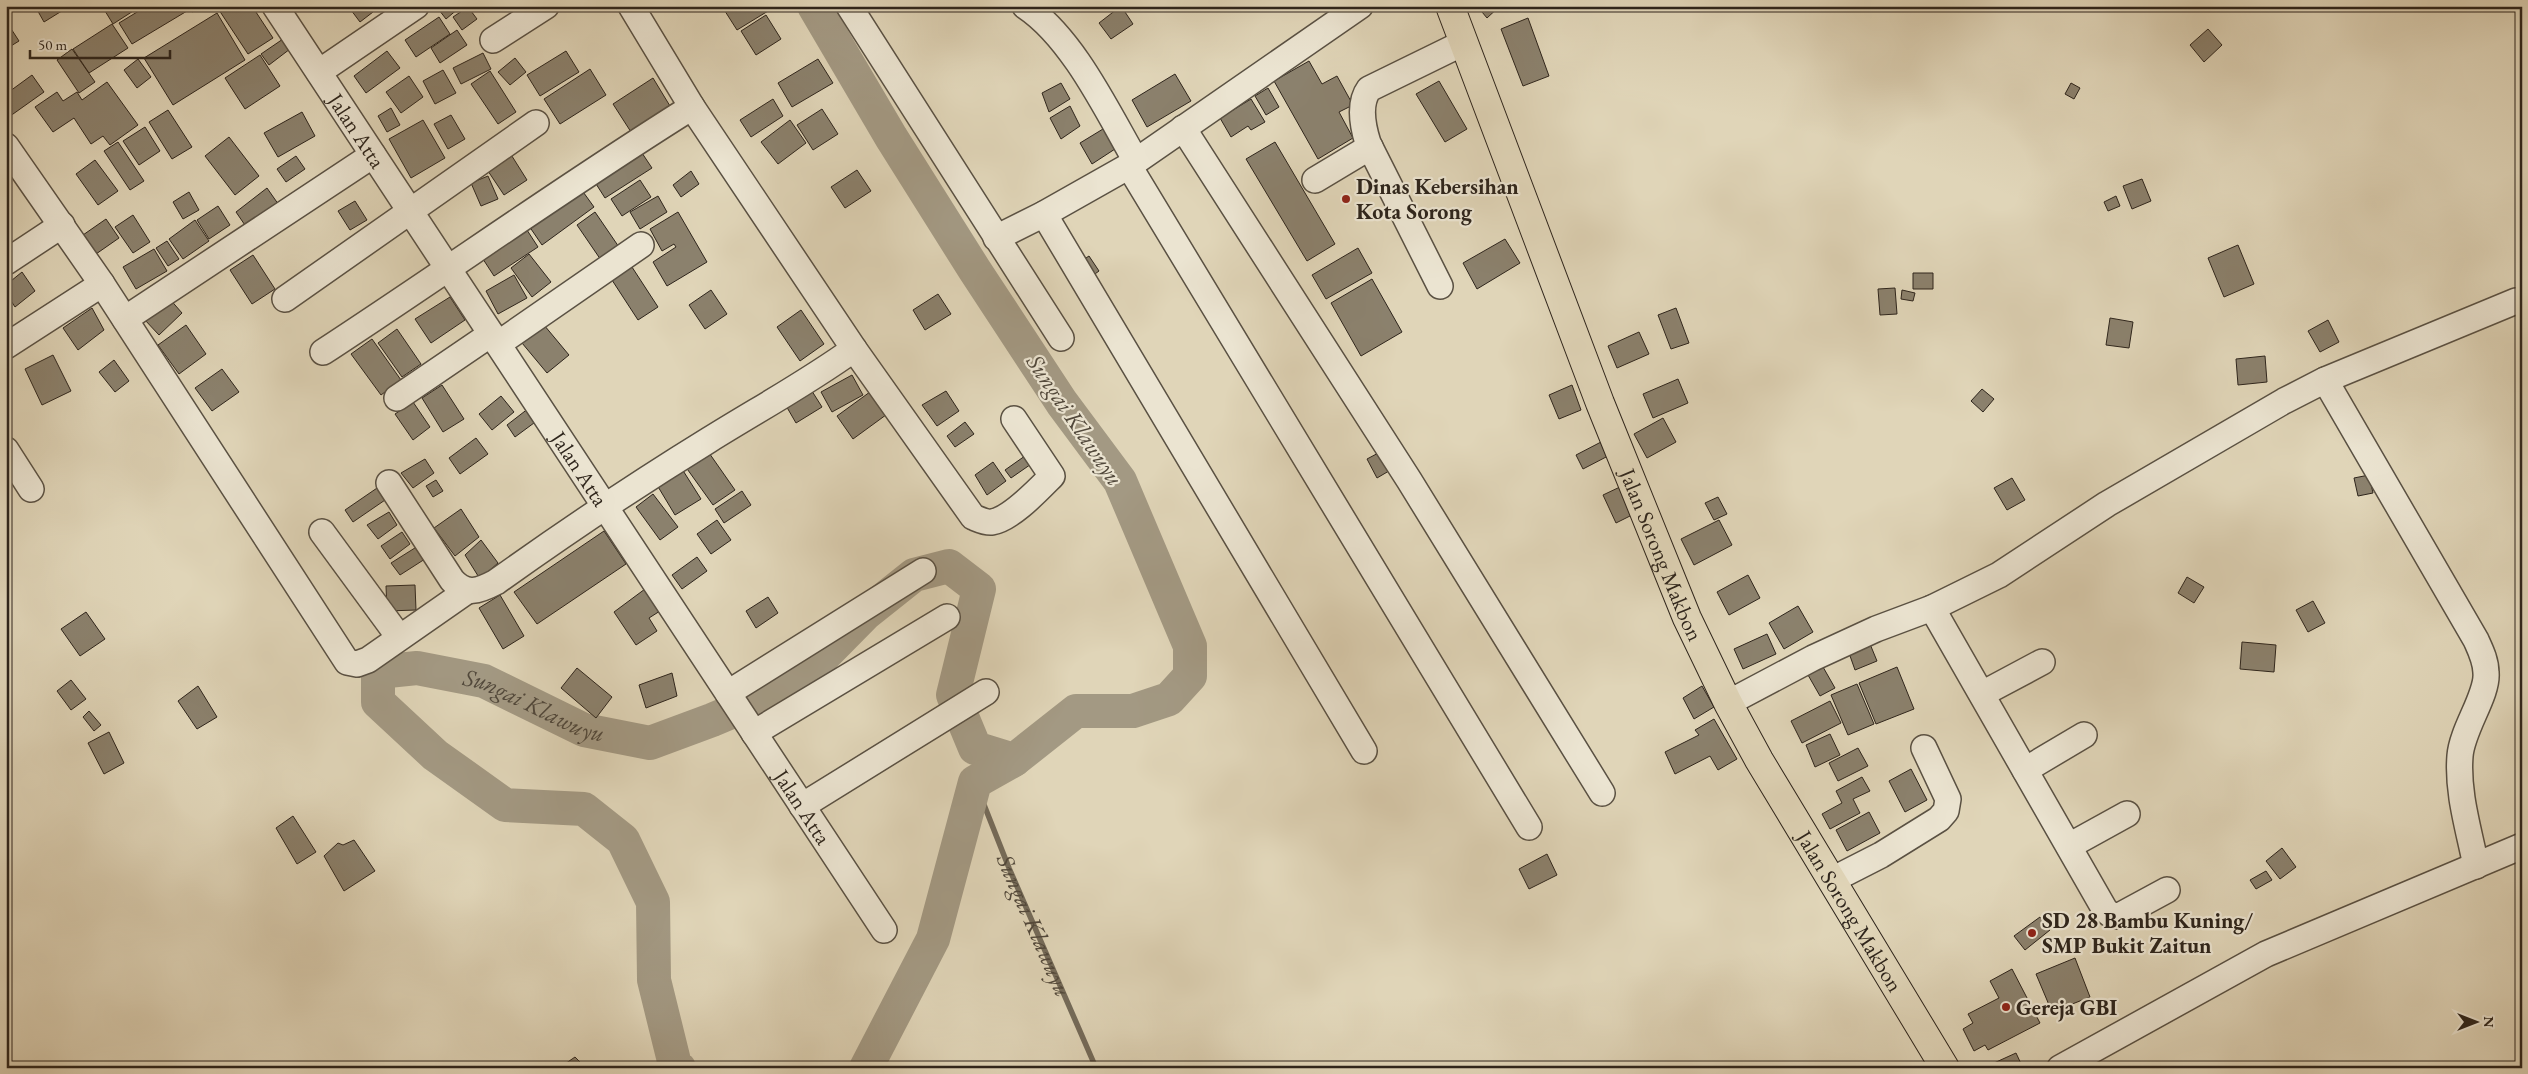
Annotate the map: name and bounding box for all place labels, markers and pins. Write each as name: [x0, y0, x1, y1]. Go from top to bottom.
place label: Dinas Kebersihan Kota Sorong: [1356, 172, 1519, 226]
marker: Dinas Kebersihan Kota Sorong: [1340, 193, 1352, 205]
place label: SD 28 Bambu Kuning/ SMP Bukit Zaitun: [2042, 906, 2253, 960]
marker: SD 28 Bambu Kuning/ SMP Bukit Zaitun: [2026, 927, 2038, 939]
place label: Gereja GBI: [2016, 993, 2117, 1022]
marker: Gereja GBI: [2000, 1001, 2012, 1013]

